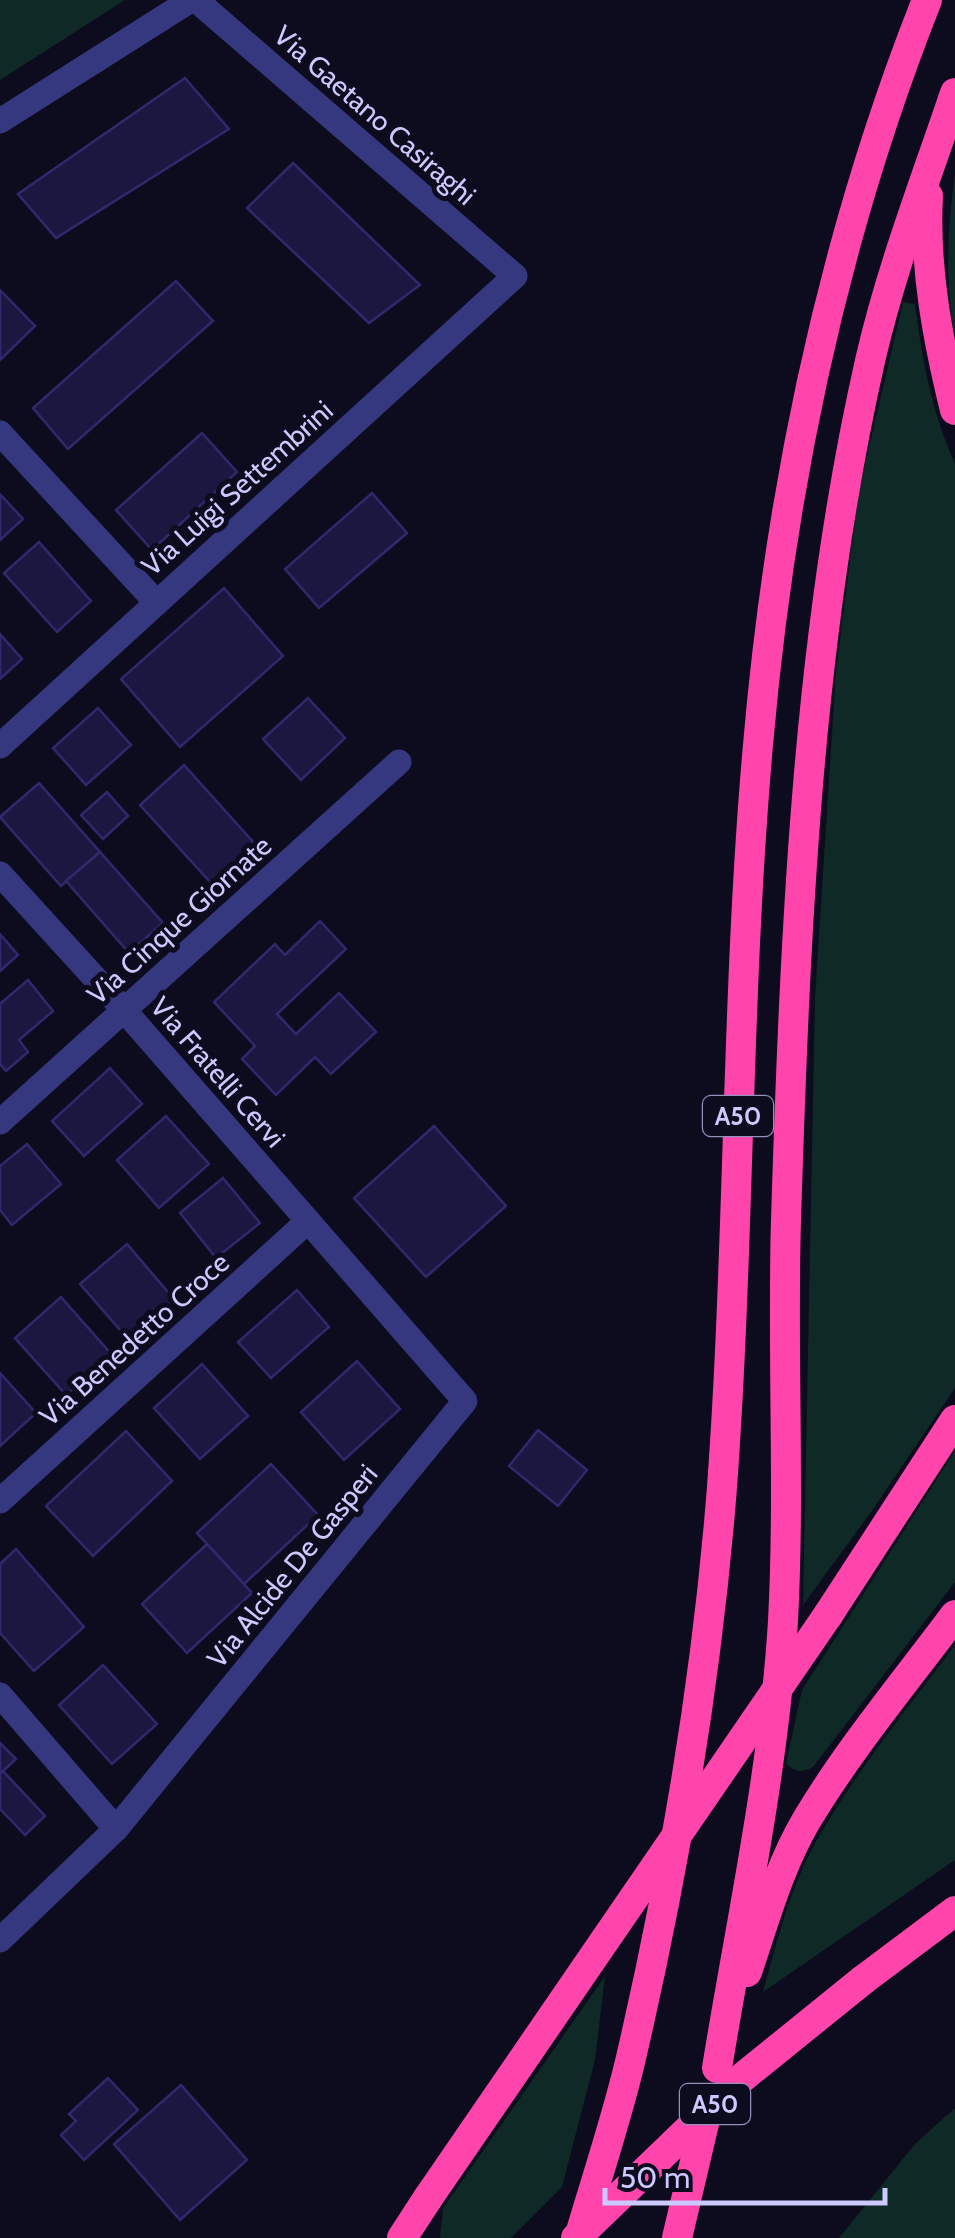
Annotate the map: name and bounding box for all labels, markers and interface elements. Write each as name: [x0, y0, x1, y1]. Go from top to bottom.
street label: Via Gaetano Casiraghi: [267, 18, 483, 212]
street label: Via Luigi Settembrini: [134, 393, 340, 583]
street label: Via Cinque Giornate: [80, 828, 278, 1012]
street label: Via Fratelli Cervi: [143, 990, 293, 1154]
road number: A50: [703, 1096, 773, 1136]
street label: Via Benedetto Croce: [32, 1245, 236, 1433]
street label: Via Alcide De Gasperi: [200, 1457, 384, 1675]
road number: A50: [680, 2084, 750, 2124]
scale bar: [605, 2143, 885, 2205]
text: 50 m: [620, 2159, 690, 2196]

